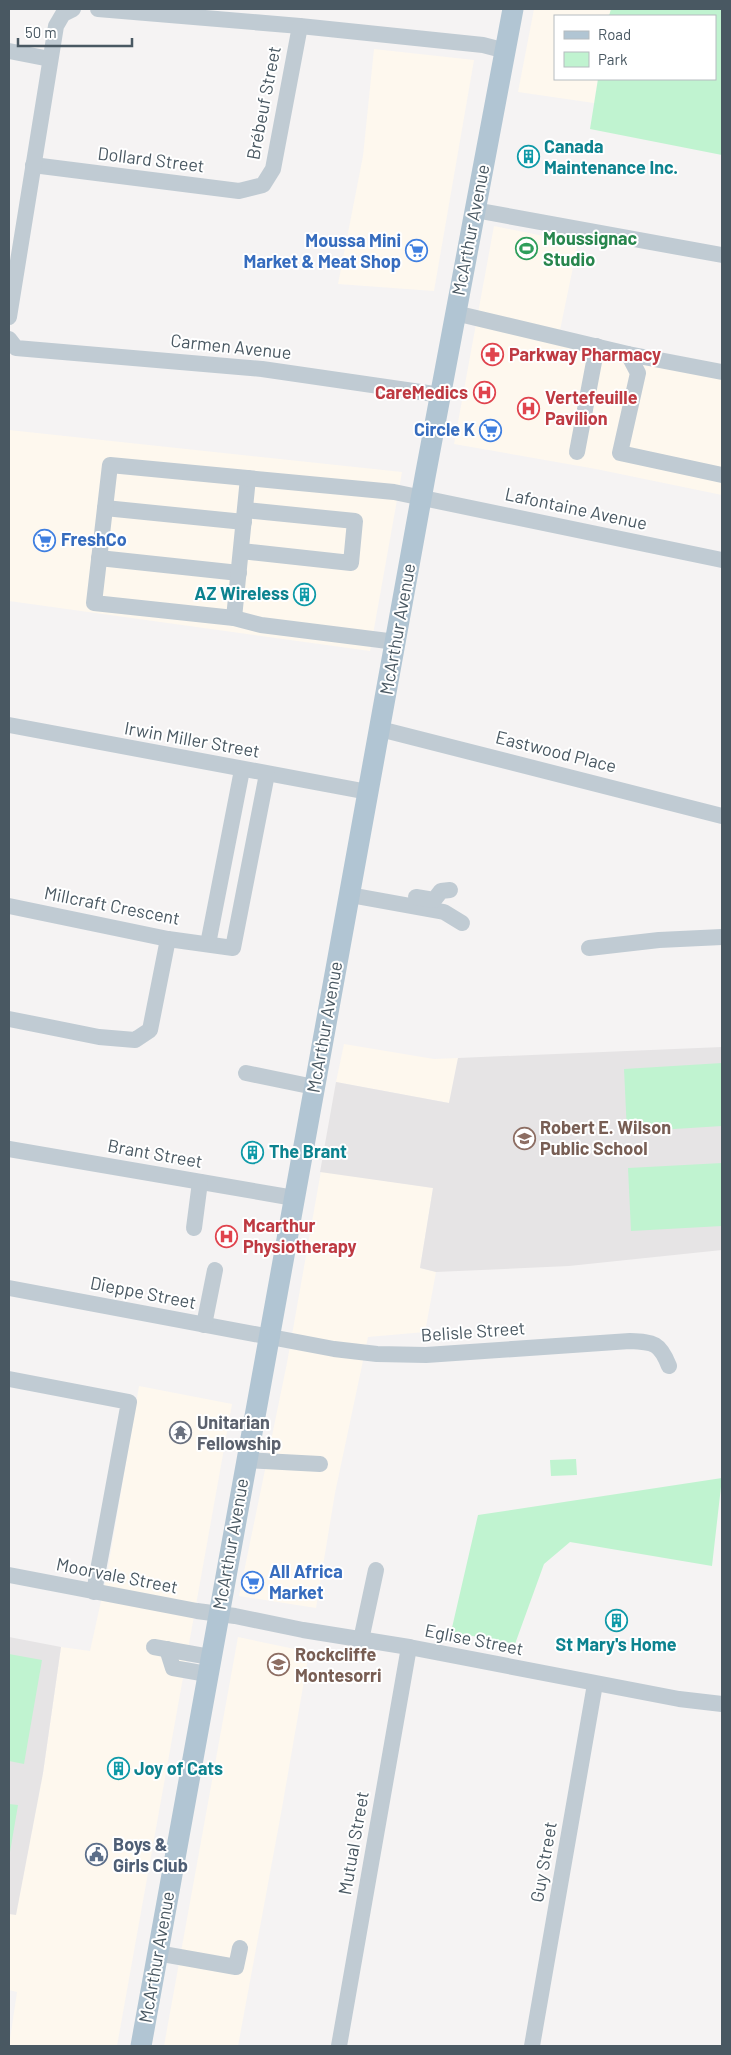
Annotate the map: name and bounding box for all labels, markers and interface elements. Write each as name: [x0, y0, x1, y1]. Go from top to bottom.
scale bar: [18, 15, 131, 47]
legend: [554, 15, 716, 80]
text: 50 m: [25, 23, 57, 41]
text: Road: [598, 25, 631, 43]
street label: Brébeuf Street: [241, 44, 285, 162]
text: Park: [598, 50, 628, 68]
place label: Canada Maintenance Inc.: [544, 135, 678, 178]
street label: Dollard Street: [96, 142, 206, 176]
building icon: Canada Maintenance Inc.: [516, 145, 540, 169]
street label: McArthur Avenue: [447, 162, 494, 297]
place label: Moussignac Studio: [543, 227, 638, 270]
place label: Moussa Mini Market & Meat Shop: [244, 229, 401, 272]
sports icon: Moussignac Studio: [515, 237, 539, 261]
supermarket icon: Moussa Mini Market & Meat Shop: [405, 239, 429, 263]
street label: Carmen Avenue: [170, 329, 293, 363]
pharmacy icon: Parkway Pharmacy: [481, 343, 505, 367]
place label: Parkway Pharmacy: [509, 343, 661, 365]
place label: CareMedics: [375, 381, 468, 403]
hospital icon: CareMedics: [472, 381, 496, 405]
place label: Vertefeuille Pavilion: [545, 386, 638, 429]
hospital icon: Vertefeuille Pavilion: [517, 396, 541, 420]
place label: Circle K: [414, 418, 475, 440]
supermarket icon: Circle K: [479, 418, 503, 442]
street label: Lafontaine Avenue: [503, 482, 649, 534]
supermarket icon: FreshCo: [33, 528, 57, 552]
place label: FreshCo: [61, 528, 127, 550]
street label: McArthur Avenue: [375, 561, 419, 696]
place label: AZ Wireless: [194, 582, 289, 604]
building icon: AZ Wireless: [293, 582, 317, 606]
street label: Irwin Miller Street: [123, 716, 262, 762]
street label: Eastwood Place: [493, 725, 619, 777]
street label: Millcraft Crescent: [42, 881, 182, 929]
street label: McArthur Avenue: [302, 959, 346, 1094]
place label: Robert E. Wilson Public School: [540, 1116, 671, 1159]
school or university icon: Robert E. Wilson Public School: [512, 1126, 536, 1150]
street label: Brant Street: [106, 1134, 204, 1172]
building icon: The Brant: [241, 1140, 265, 1164]
place label: The Brant: [269, 1140, 347, 1162]
place label: Mcarthur Physiotherapy: [243, 1214, 357, 1257]
hospital icon: Mcarthur Physiotherapy: [215, 1224, 239, 1248]
street label: Dieppe Street: [88, 1271, 198, 1313]
street label: Belisle Street: [420, 1316, 526, 1346]
place label: Unitarian Fellowship: [197, 1411, 281, 1454]
temple icon: Unitarian Fellowship: [169, 1421, 193, 1445]
street label: McArthur Avenue: [208, 1476, 252, 1611]
street label: Moorvale Street: [54, 1552, 180, 1598]
place label: All Africa Market: [269, 1560, 343, 1603]
supermarket icon: All Africa Market: [241, 1570, 265, 1594]
building icon: St Mary's Home: [604, 1608, 628, 1632]
street label: Eglise Street: [423, 1619, 525, 1659]
place label: St Mary's Home: [555, 1633, 677, 1655]
place label: Rockcliffe Montesorri: [295, 1643, 382, 1686]
school or university icon: Rockcliffe Montesorri: [267, 1653, 291, 1677]
building icon: Joy of Cats: [106, 1757, 130, 1781]
place label: Joy of Cats: [134, 1757, 223, 1779]
street label: Mutual Street: [333, 1789, 373, 1896]
street label: Guy Street: [525, 1820, 561, 1904]
place label: Boys & Girls Club: [113, 1833, 188, 1876]
public building icon: Boys & Girls Club: [85, 1843, 109, 1867]
street label: McArthur Avenue: [134, 1889, 178, 2024]

